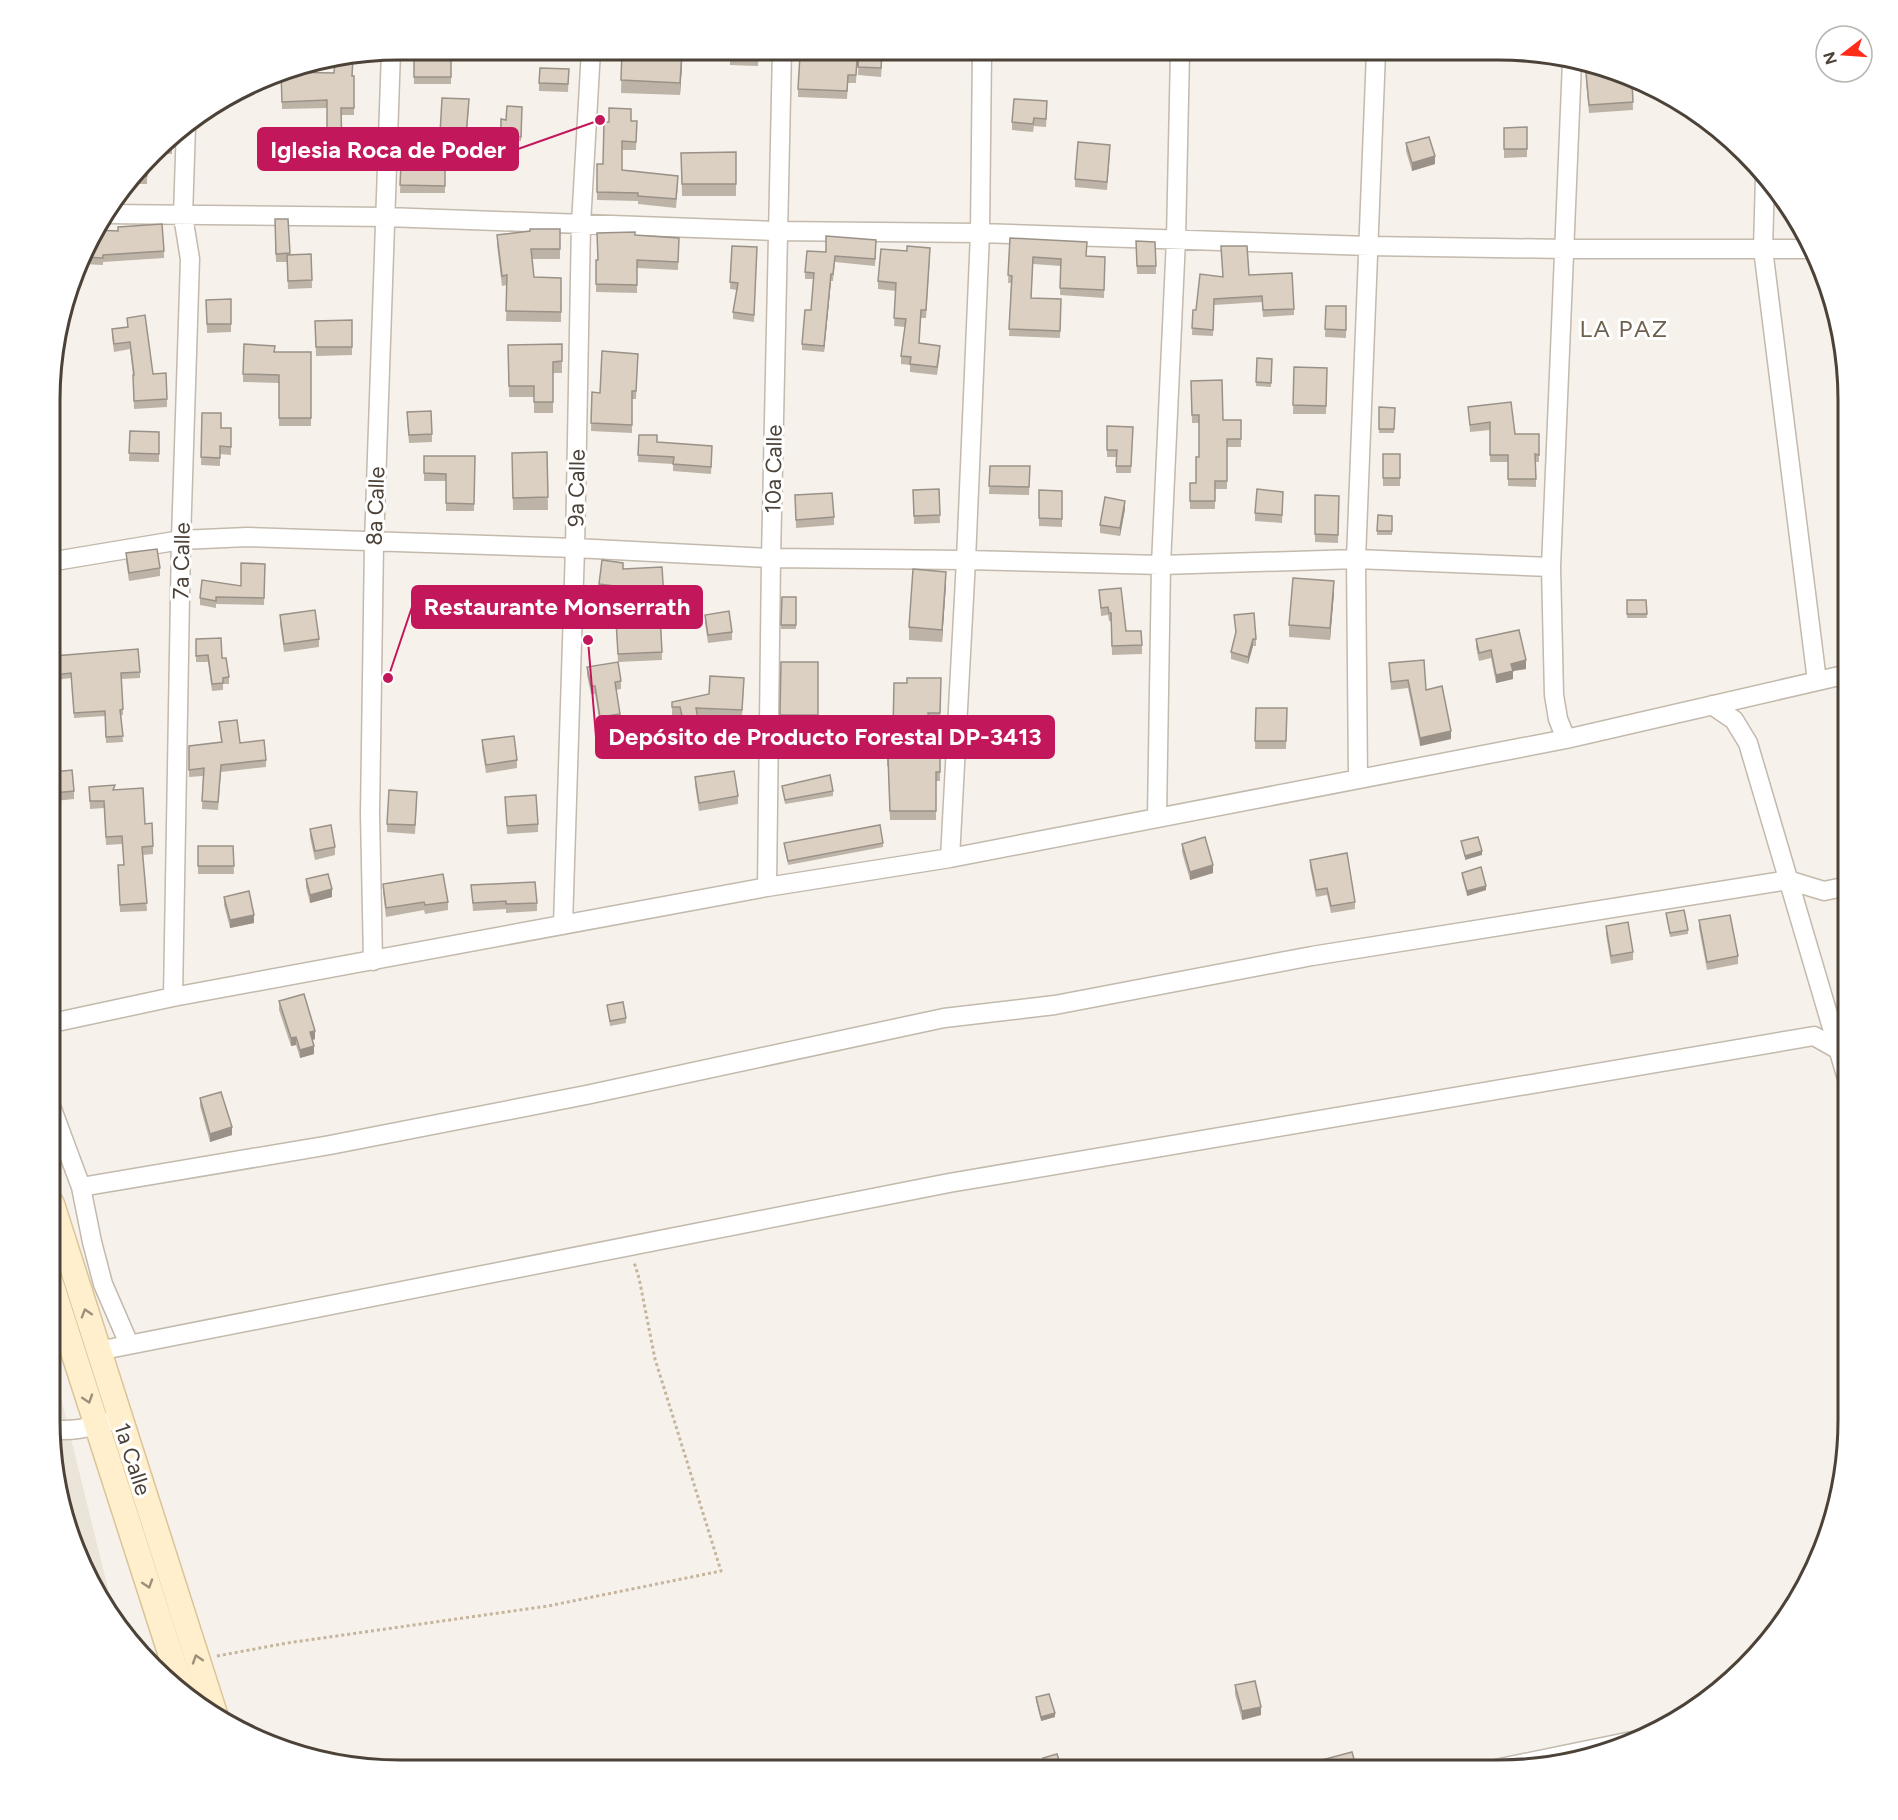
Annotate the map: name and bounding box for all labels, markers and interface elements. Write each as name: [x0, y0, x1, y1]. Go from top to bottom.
north arrow: [1814, 24, 1874, 84]
text: N: [1819, 50, 1841, 67]
callout: Iglesia Roca de Poder: [258, 128, 518, 170]
text: Iglesia Roca de Poder: [270, 135, 506, 164]
district label: LA PAZ: [1579, 314, 1669, 343]
street label: 10a Calle: [759, 424, 788, 514]
street label: 9a Calle: [562, 449, 591, 527]
street label: 8a Calle: [361, 466, 390, 546]
street label: 7a Calle: [167, 522, 196, 600]
callout: Restaurante Monserrath: [412, 586, 702, 628]
text: Restaurante Monserrath: [424, 592, 690, 621]
callout: Depósito de Producto Forestal DP-3413: [596, 716, 1054, 758]
text: Depósito de Producto Forestal DP-3413: [608, 722, 1042, 751]
one-way arrow: [81, 1308, 93, 1319]
one-way arrow: [81, 1393, 94, 1404]
street label: 1a Calle: [108, 1420, 157, 1499]
one-way arrow: [141, 1578, 154, 1589]
one-way arrow: [192, 1654, 204, 1665]

